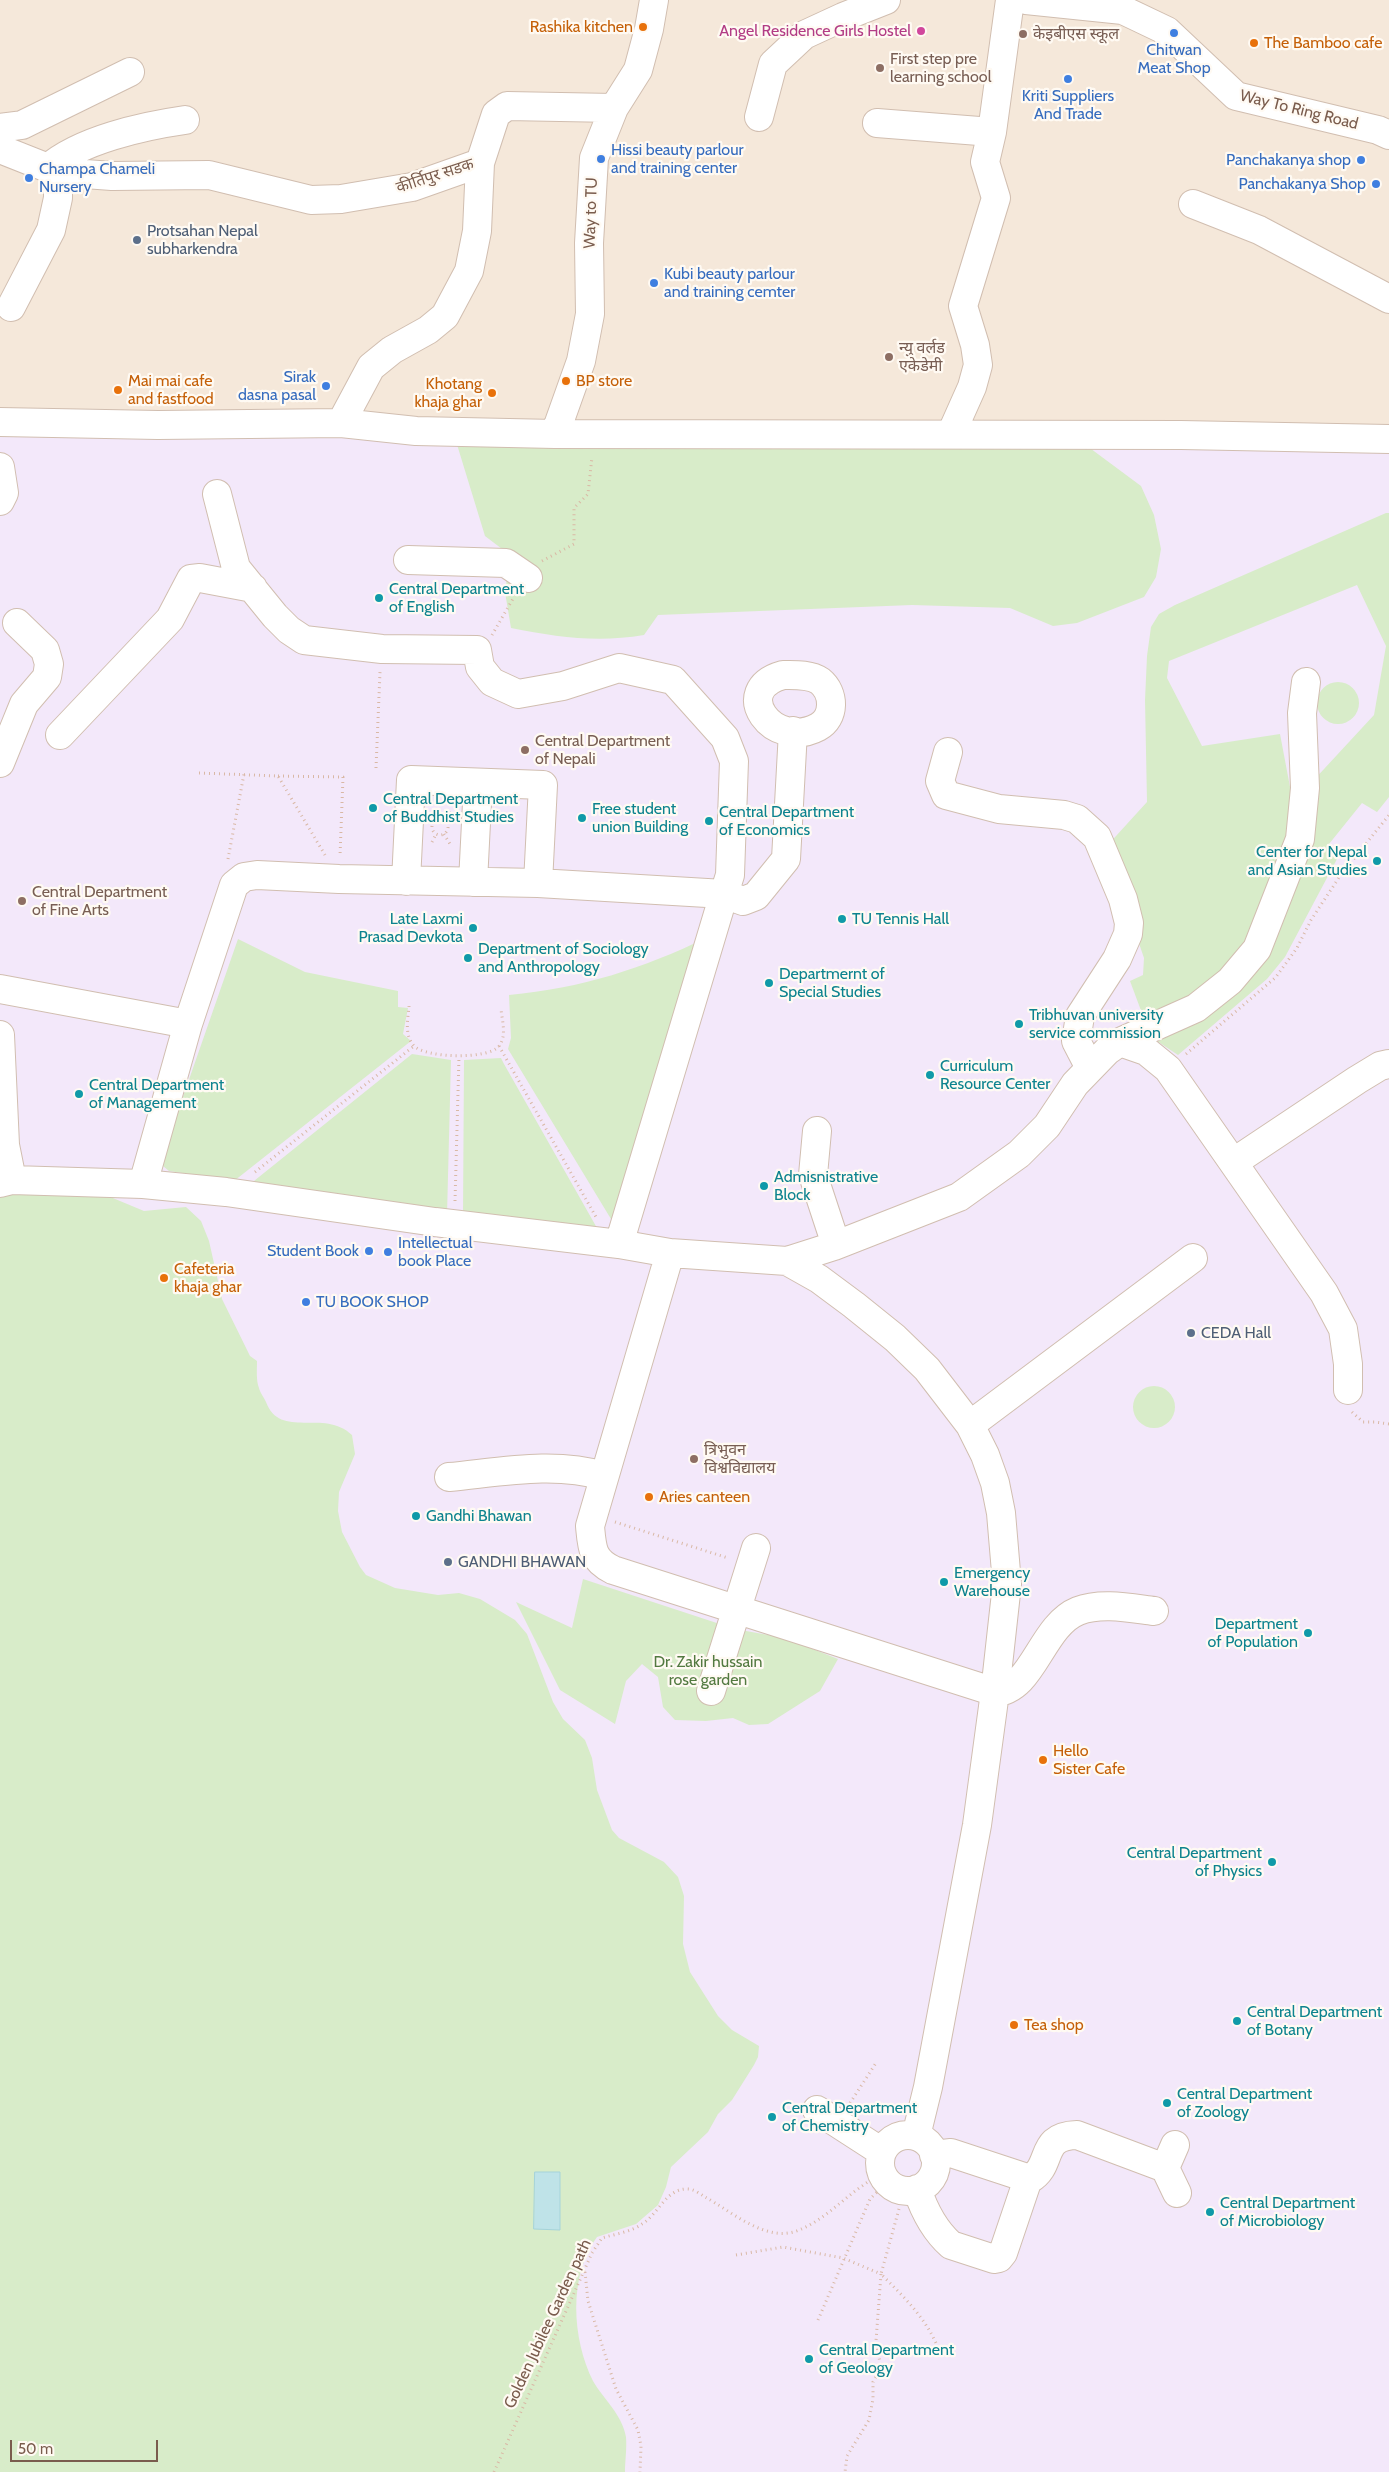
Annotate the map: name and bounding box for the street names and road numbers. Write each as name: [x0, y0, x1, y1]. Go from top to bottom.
street label: Way To Ring Road: [1238, 86, 1360, 134]
street label: कीर्तिपुर सडक: [394, 154, 476, 198]
street label: Way to TU: [580, 177, 602, 249]
street label: Golden Jubilee Garden path: [500, 2236, 596, 2412]

